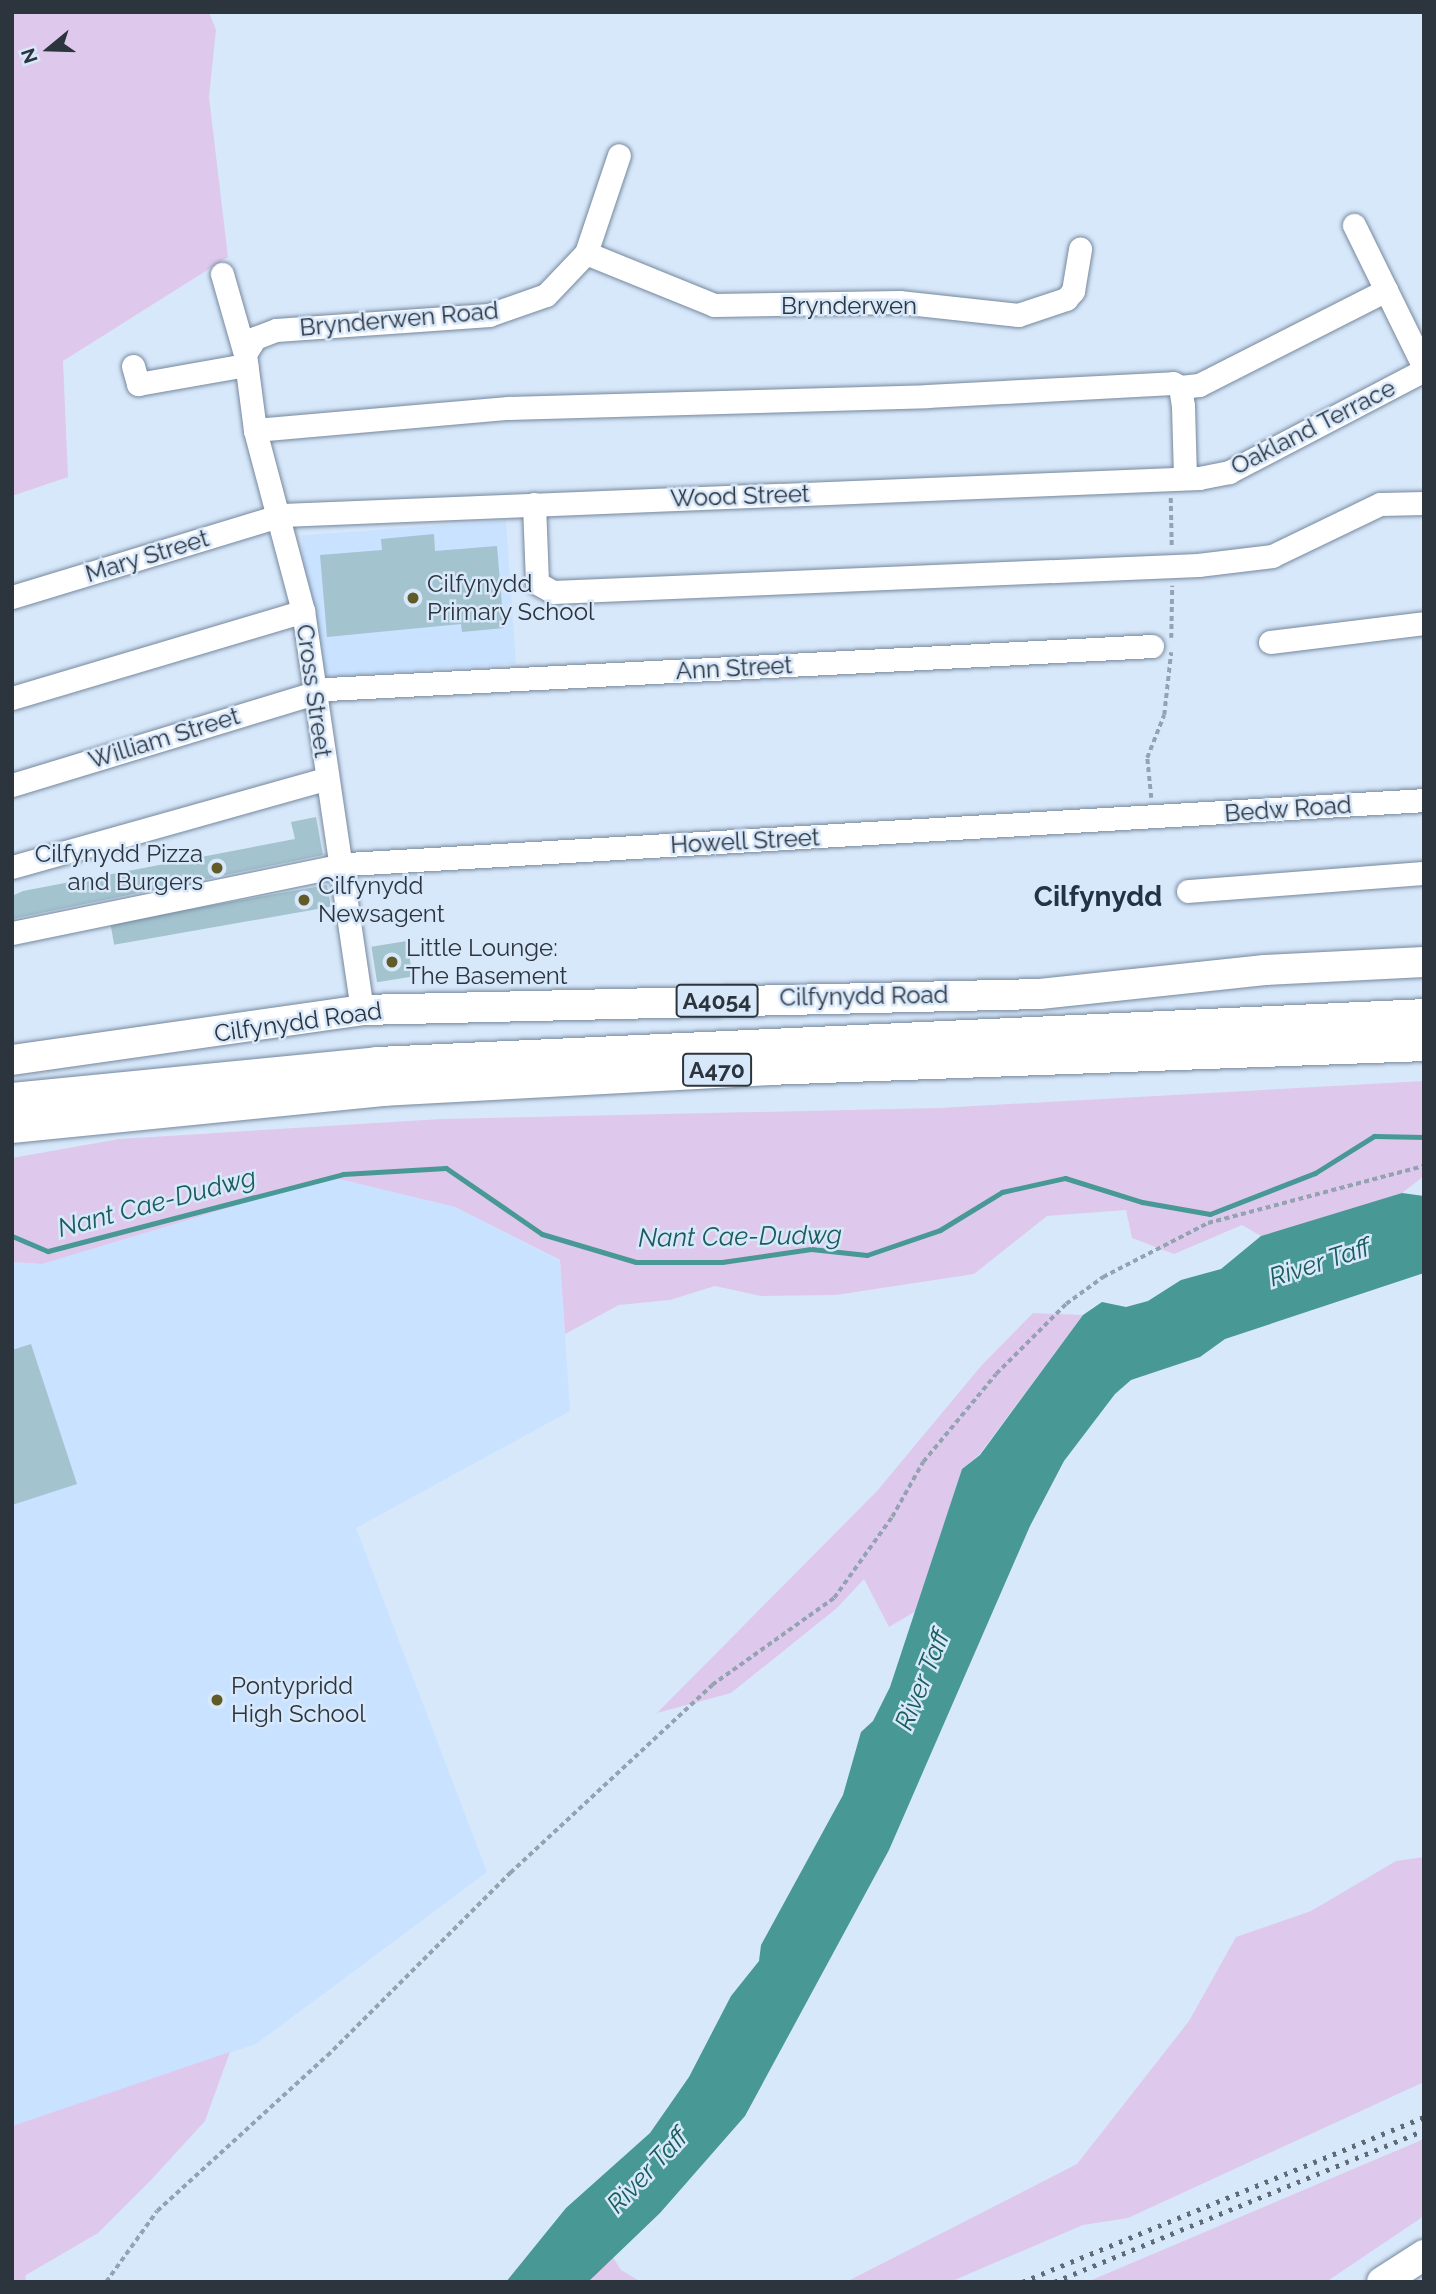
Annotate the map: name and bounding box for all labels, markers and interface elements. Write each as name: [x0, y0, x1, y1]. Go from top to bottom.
north arrow: [14, 14, 84, 84]
text: N: [16, 45, 42, 66]
street label: Brynderwen: [781, 292, 917, 320]
street label: Brynderwen Road: [298, 296, 500, 342]
street label: Oakland Terrace: [1226, 373, 1400, 481]
street label: Wood Street: [670, 479, 810, 513]
street label: Mary Street: [82, 524, 212, 588]
place label: Cilfynydd Primary School: [427, 570, 595, 626]
marker: Cilfynydd Primary School: [405, 590, 421, 606]
street label: Cross Street: [290, 622, 338, 760]
street label: Ann Street: [675, 651, 793, 685]
street label: William Street: [85, 701, 243, 775]
street label: Bedw Road: [1223, 790, 1353, 828]
street label: Howell Street: [669, 823, 821, 859]
place label: Cilfynydd Pizza and Burgers: [35, 840, 203, 896]
marker: Cilfynydd Pizza and Burgers: [209, 860, 225, 876]
place label: Cilfynydd Newsagent: [318, 872, 445, 928]
district label: Cilfynydd: [1034, 880, 1162, 914]
marker: Cilfynydd Newsagent: [296, 892, 312, 908]
place label: Little Lounge: The Basement: [406, 934, 568, 990]
marker: Little Lounge: The Basement: [384, 954, 400, 970]
street label: Cilfynydd Road: [779, 980, 949, 1012]
road number: A4054: [675, 982, 759, 1020]
street label: Cilfynydd Road: [212, 996, 384, 1048]
road number: A470: [682, 1050, 752, 1090]
water label: Nant Cae-Dudwg: [54, 1162, 260, 1244]
water label: Nant Cae-Dudwg: [638, 1220, 842, 1254]
water label: River Taff: [1265, 1232, 1375, 1294]
water label: River Taff: [889, 1625, 957, 1735]
place label: Pontypridd High School: [231, 1672, 366, 1728]
marker: Pontypridd High School: [209, 1692, 225, 1708]
water label: River Taff: [600, 2122, 696, 2220]

